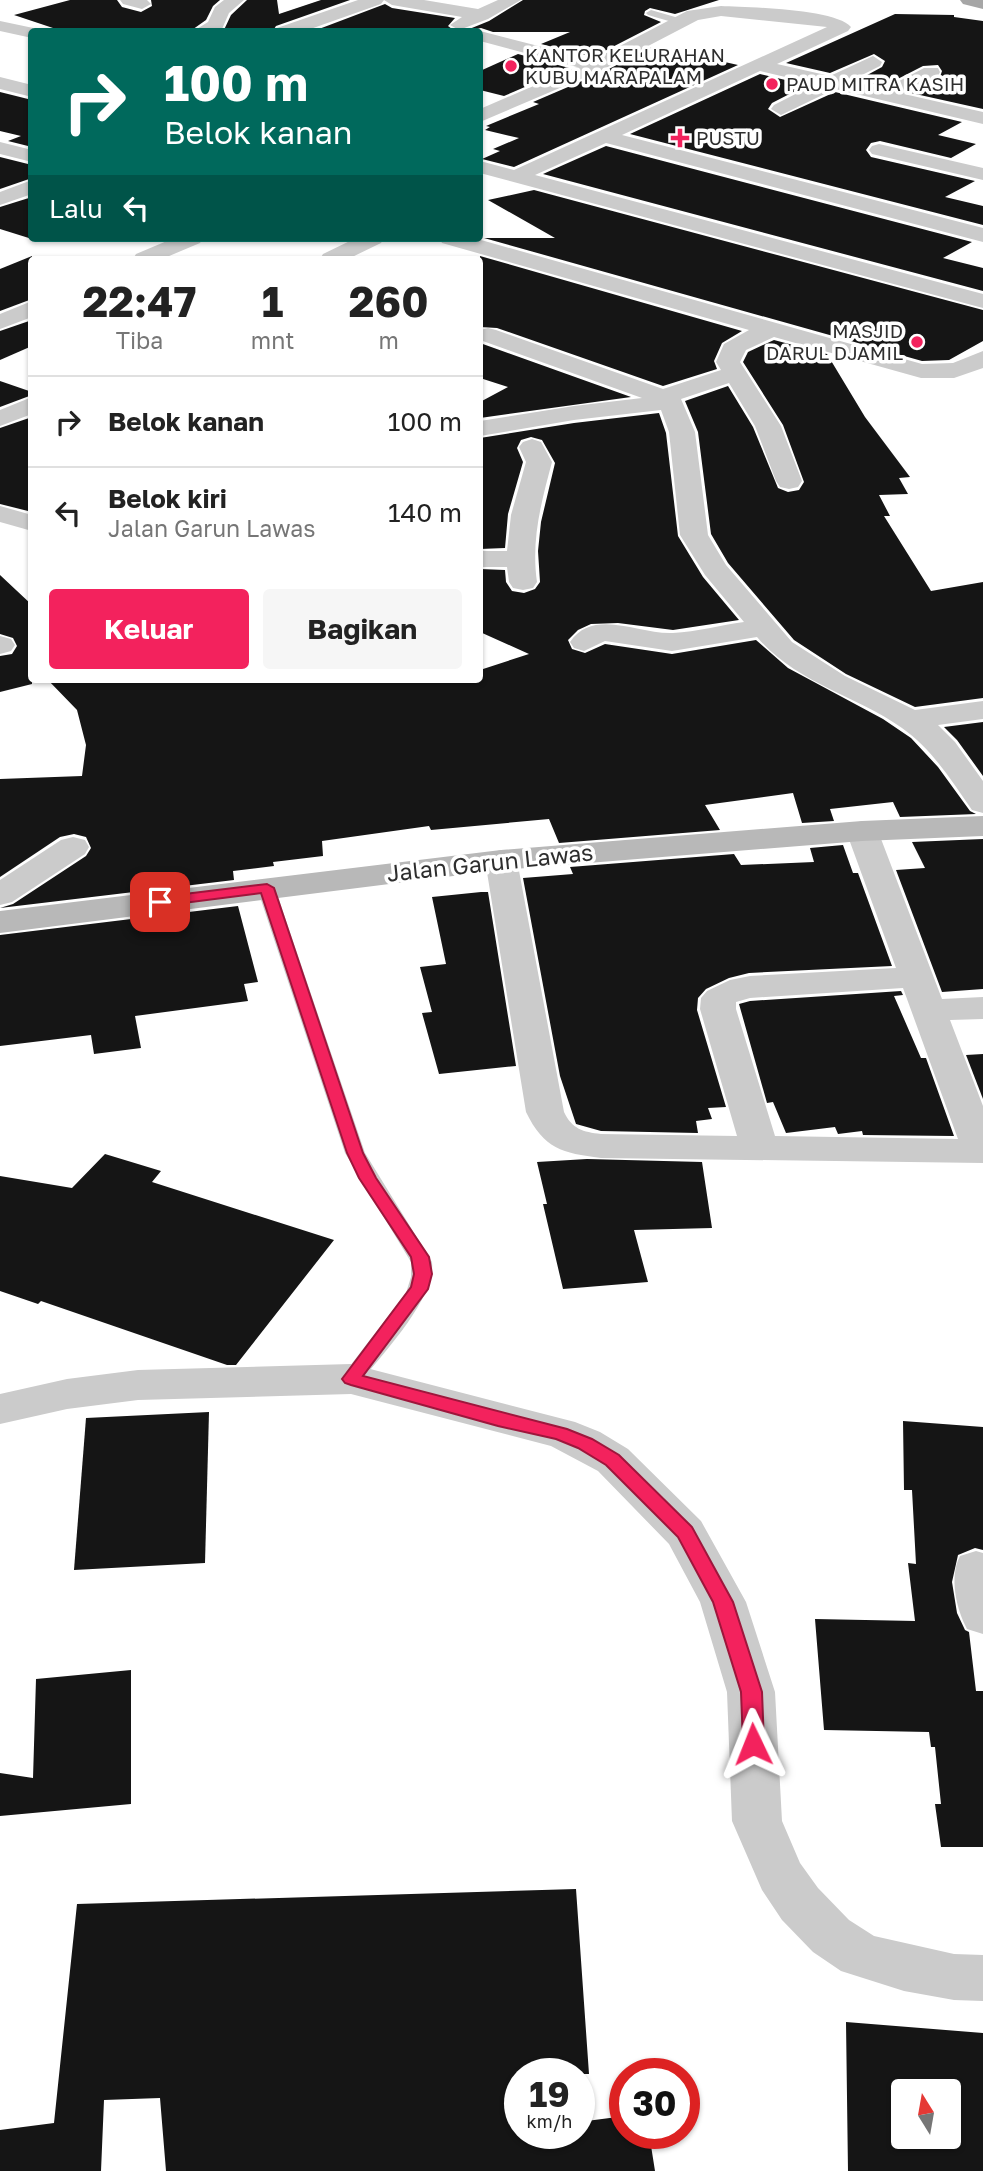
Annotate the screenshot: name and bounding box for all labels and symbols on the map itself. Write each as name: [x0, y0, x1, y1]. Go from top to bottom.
place label: KANTOR KELURAHAN KUBU MARAPALAM: [525, 43, 725, 88]
marker: KANTOR KELURAHAN KUBU MARAPALAM: [503, 58, 519, 74]
place label: PAUD MITRA KASIH: [786, 72, 964, 95]
marker: PAUD MITRA KASIH: [764, 76, 780, 92]
place label: PUSTU: [696, 126, 760, 149]
marker: PUSTU: [670, 128, 690, 148]
place label: MASJID DARUL DJAMIL: [766, 319, 903, 364]
marker: MASJID DARUL DJAMIL: [909, 334, 925, 350]
street label: Jalan Garun Lawas: [385, 837, 595, 887]
pin: [130, 872, 190, 932]
position arrow: [716, 1707, 790, 1781]
speed limit sign: 30: [609, 2058, 700, 2149]
north arrow: [891, 2079, 961, 2149]

